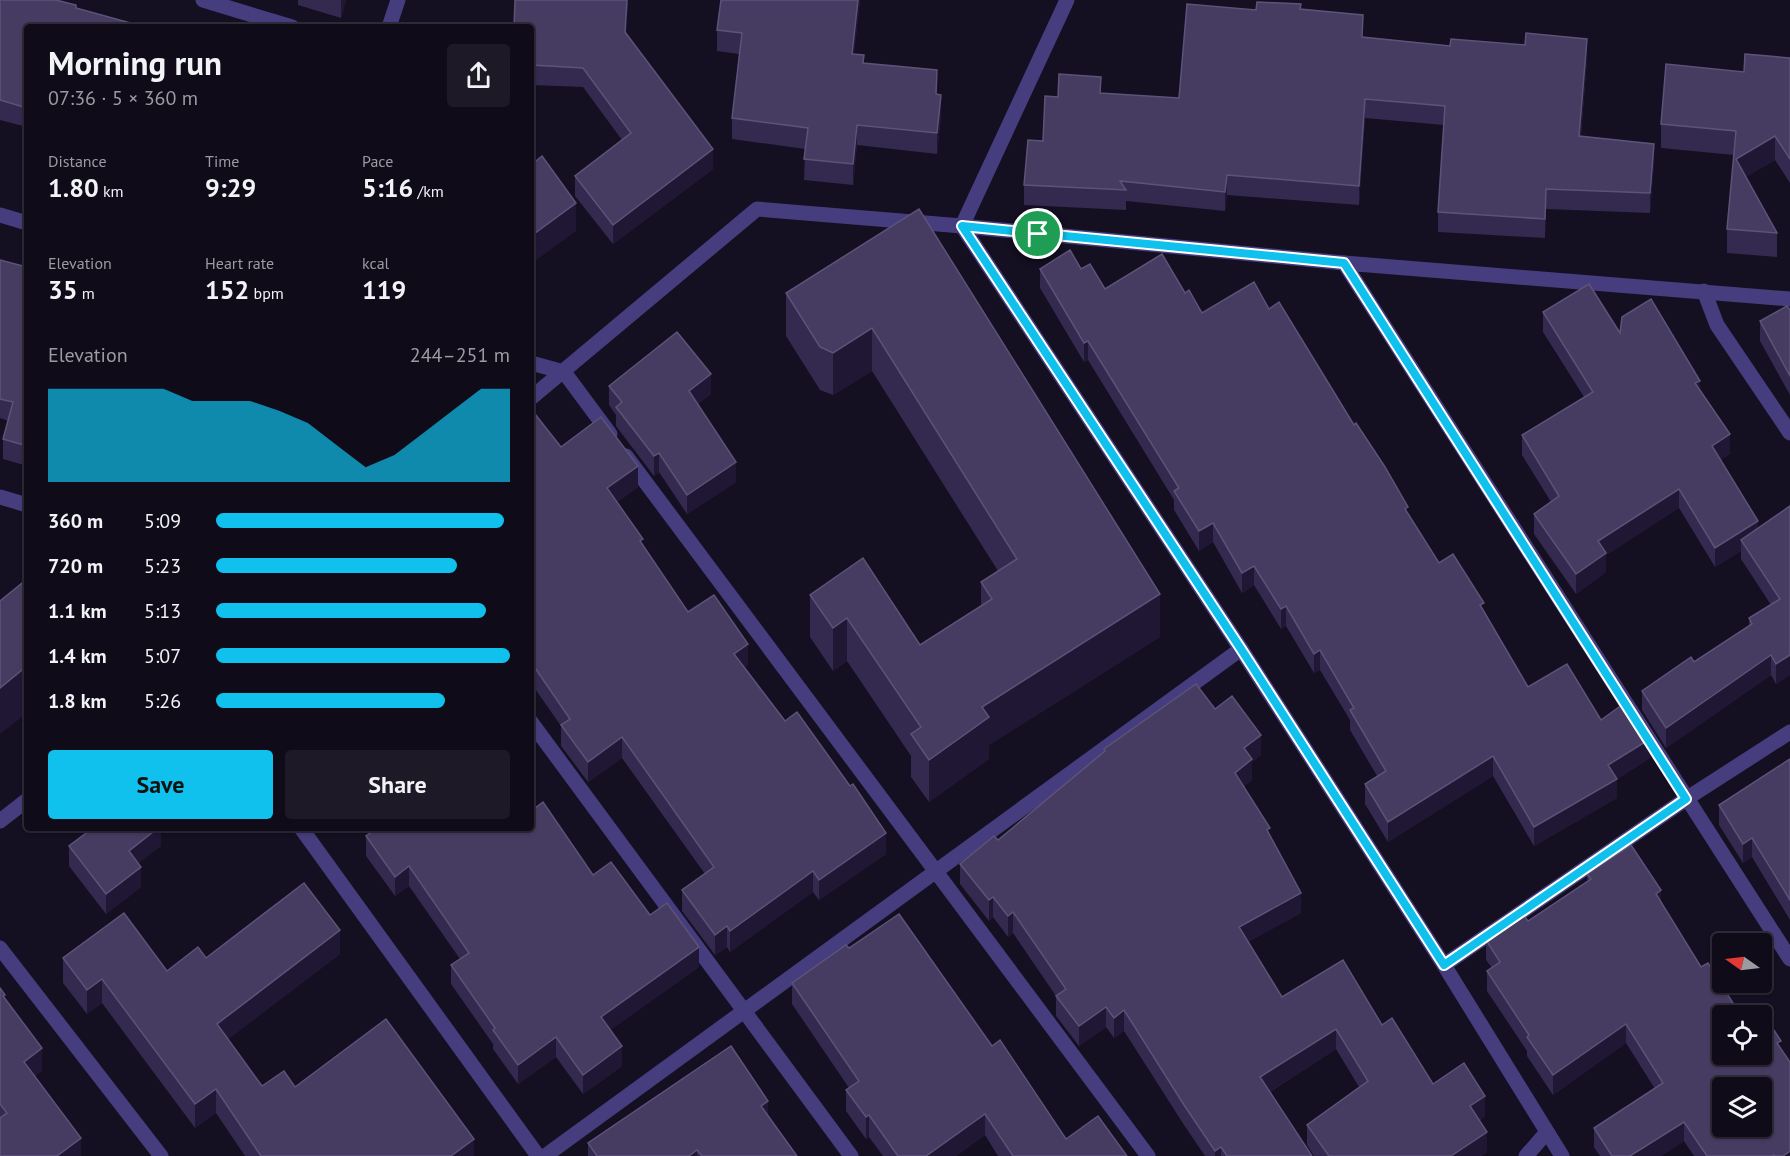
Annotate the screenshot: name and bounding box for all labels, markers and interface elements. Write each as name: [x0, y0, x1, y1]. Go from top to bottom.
text: Morning run: [48, 41, 222, 84]
button: share: [447, 44, 510, 107]
text: 07:36 · 5 × 360 m: [48, 85, 198, 111]
text: Distance: [48, 151, 107, 171]
text: Time: [205, 151, 239, 171]
text: Pace: [362, 151, 393, 171]
text: 1.80: [48, 171, 99, 204]
text: 9:29: [205, 171, 256, 204]
text: 5:16: [362, 171, 413, 204]
text: km: [99, 181, 124, 201]
text: /km: [413, 181, 444, 201]
pin: [1012, 208, 1063, 259]
icon: arrive: [1021, 217, 1054, 250]
text: Elevation: [48, 253, 112, 273]
text: Heart rate: [205, 253, 274, 273]
text: kcal: [362, 253, 389, 273]
text: 35: [48, 273, 77, 306]
text: 152: [205, 273, 249, 306]
text: 119: [362, 273, 406, 306]
text: m: [77, 283, 95, 303]
text: bpm: [249, 283, 284, 303]
text: Elevation: [48, 342, 128, 368]
text: 244–251 m: [410, 342, 510, 368]
text: 360 m: [48, 508, 103, 534]
text: 5:09: [144, 508, 181, 534]
text: 720 m: [48, 553, 103, 579]
text: 5:23: [144, 553, 181, 579]
text: 1.1 km: [48, 598, 107, 624]
text: 5:13: [144, 598, 181, 624]
text: 1.4 km: [48, 643, 107, 669]
text: 5:07: [144, 643, 181, 669]
text: 1.8 km: [48, 688, 107, 714]
text: 5:26: [144, 688, 181, 714]
button: Save: [48, 750, 273, 819]
button: Share: [285, 750, 510, 819]
north arrow: [1712, 933, 1772, 993]
map controls: [1712, 933, 1772, 1137]
button: locate: [1712, 1005, 1772, 1065]
button: layers: [1712, 1077, 1772, 1137]

